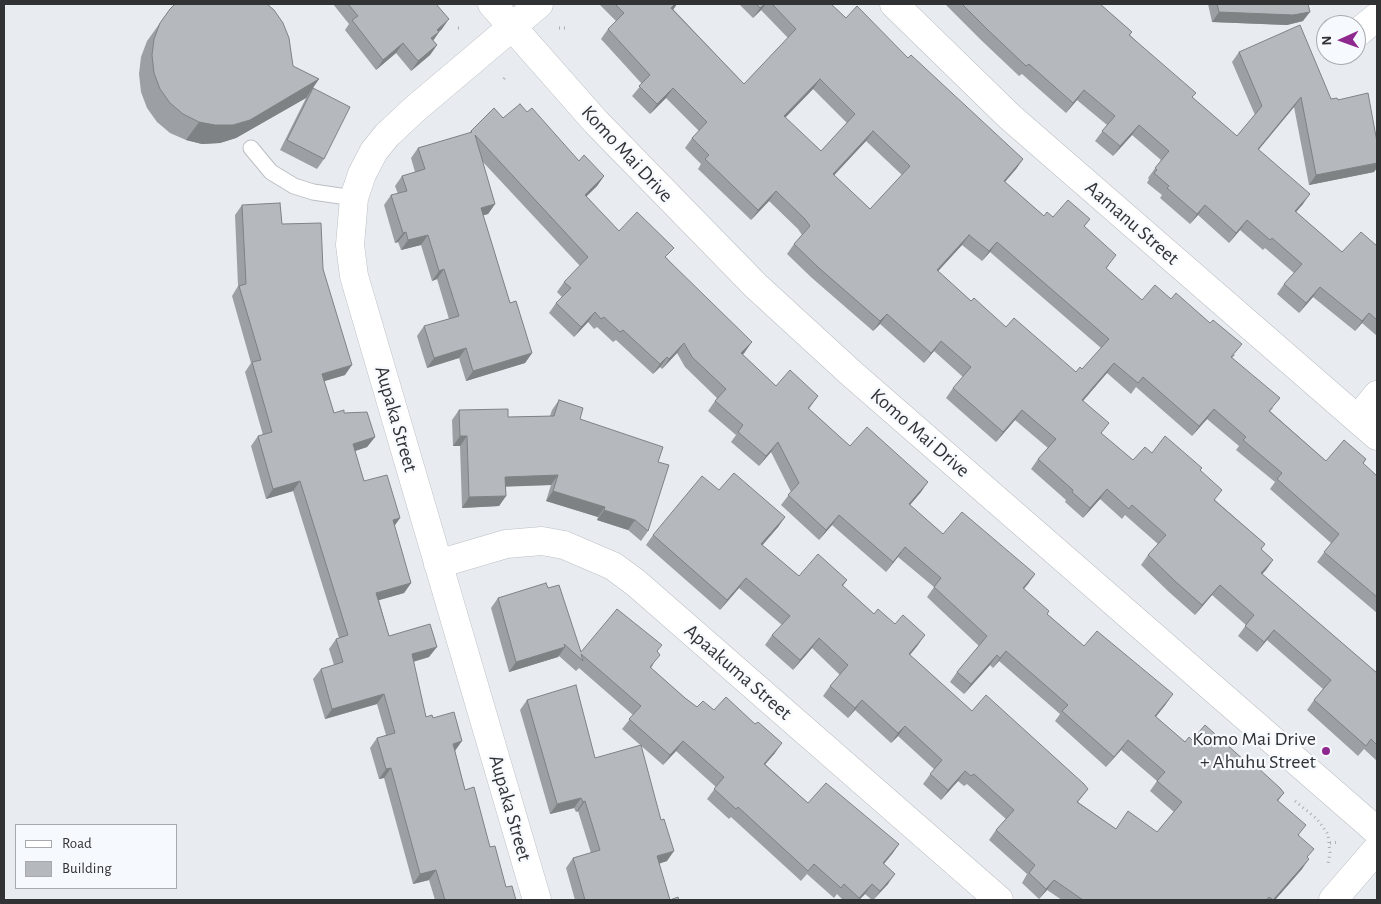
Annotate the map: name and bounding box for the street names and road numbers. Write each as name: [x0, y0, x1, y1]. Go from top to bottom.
street label: Komo Mai Drive: [576, 101, 678, 207]
street label: Aamanu Street: [1080, 176, 1184, 270]
street label: Aupaka Street: [369, 363, 423, 475]
street label: Komo Mai Drive: [865, 383, 975, 483]
street label: Apaakuma Street: [679, 619, 797, 725]
street label: Aupaka Street: [483, 752, 537, 864]

